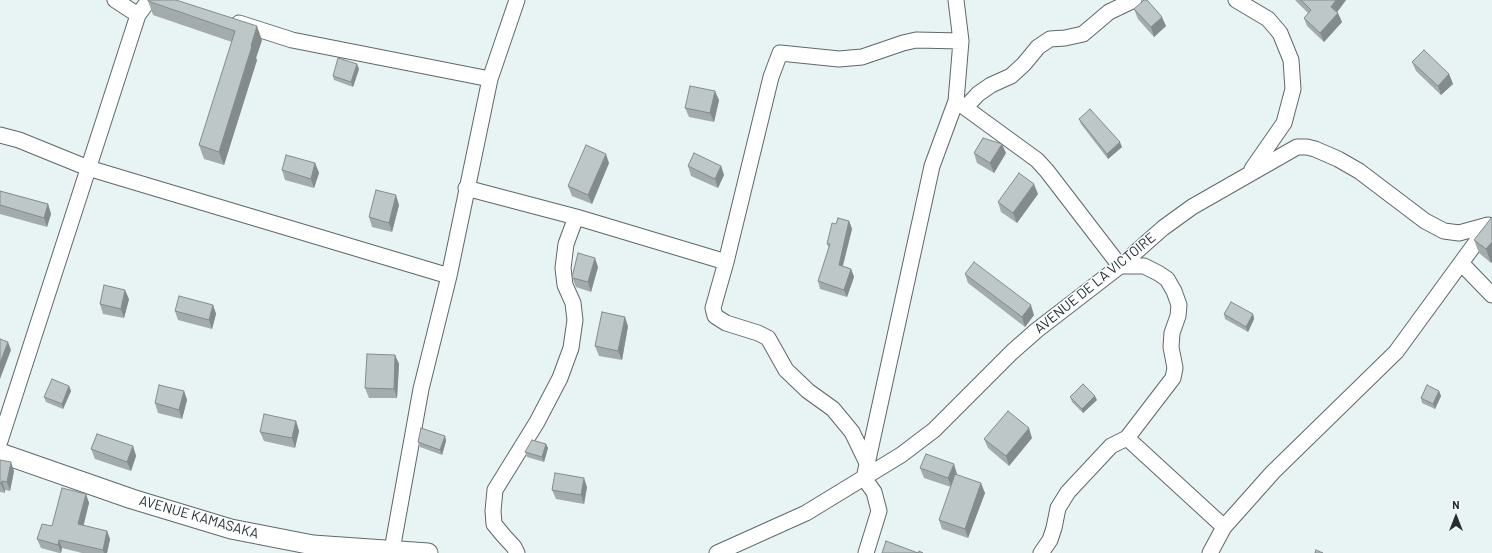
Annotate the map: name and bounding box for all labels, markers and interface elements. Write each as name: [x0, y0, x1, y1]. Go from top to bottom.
street label: AVENUE DE LA VICTOIRE: [1031, 229, 1159, 337]
street label: AVENUE KAMASAKA: [137, 492, 261, 542]
north arrow: [1436, 497, 1476, 537]
text: N: [1452, 498, 1460, 511]

